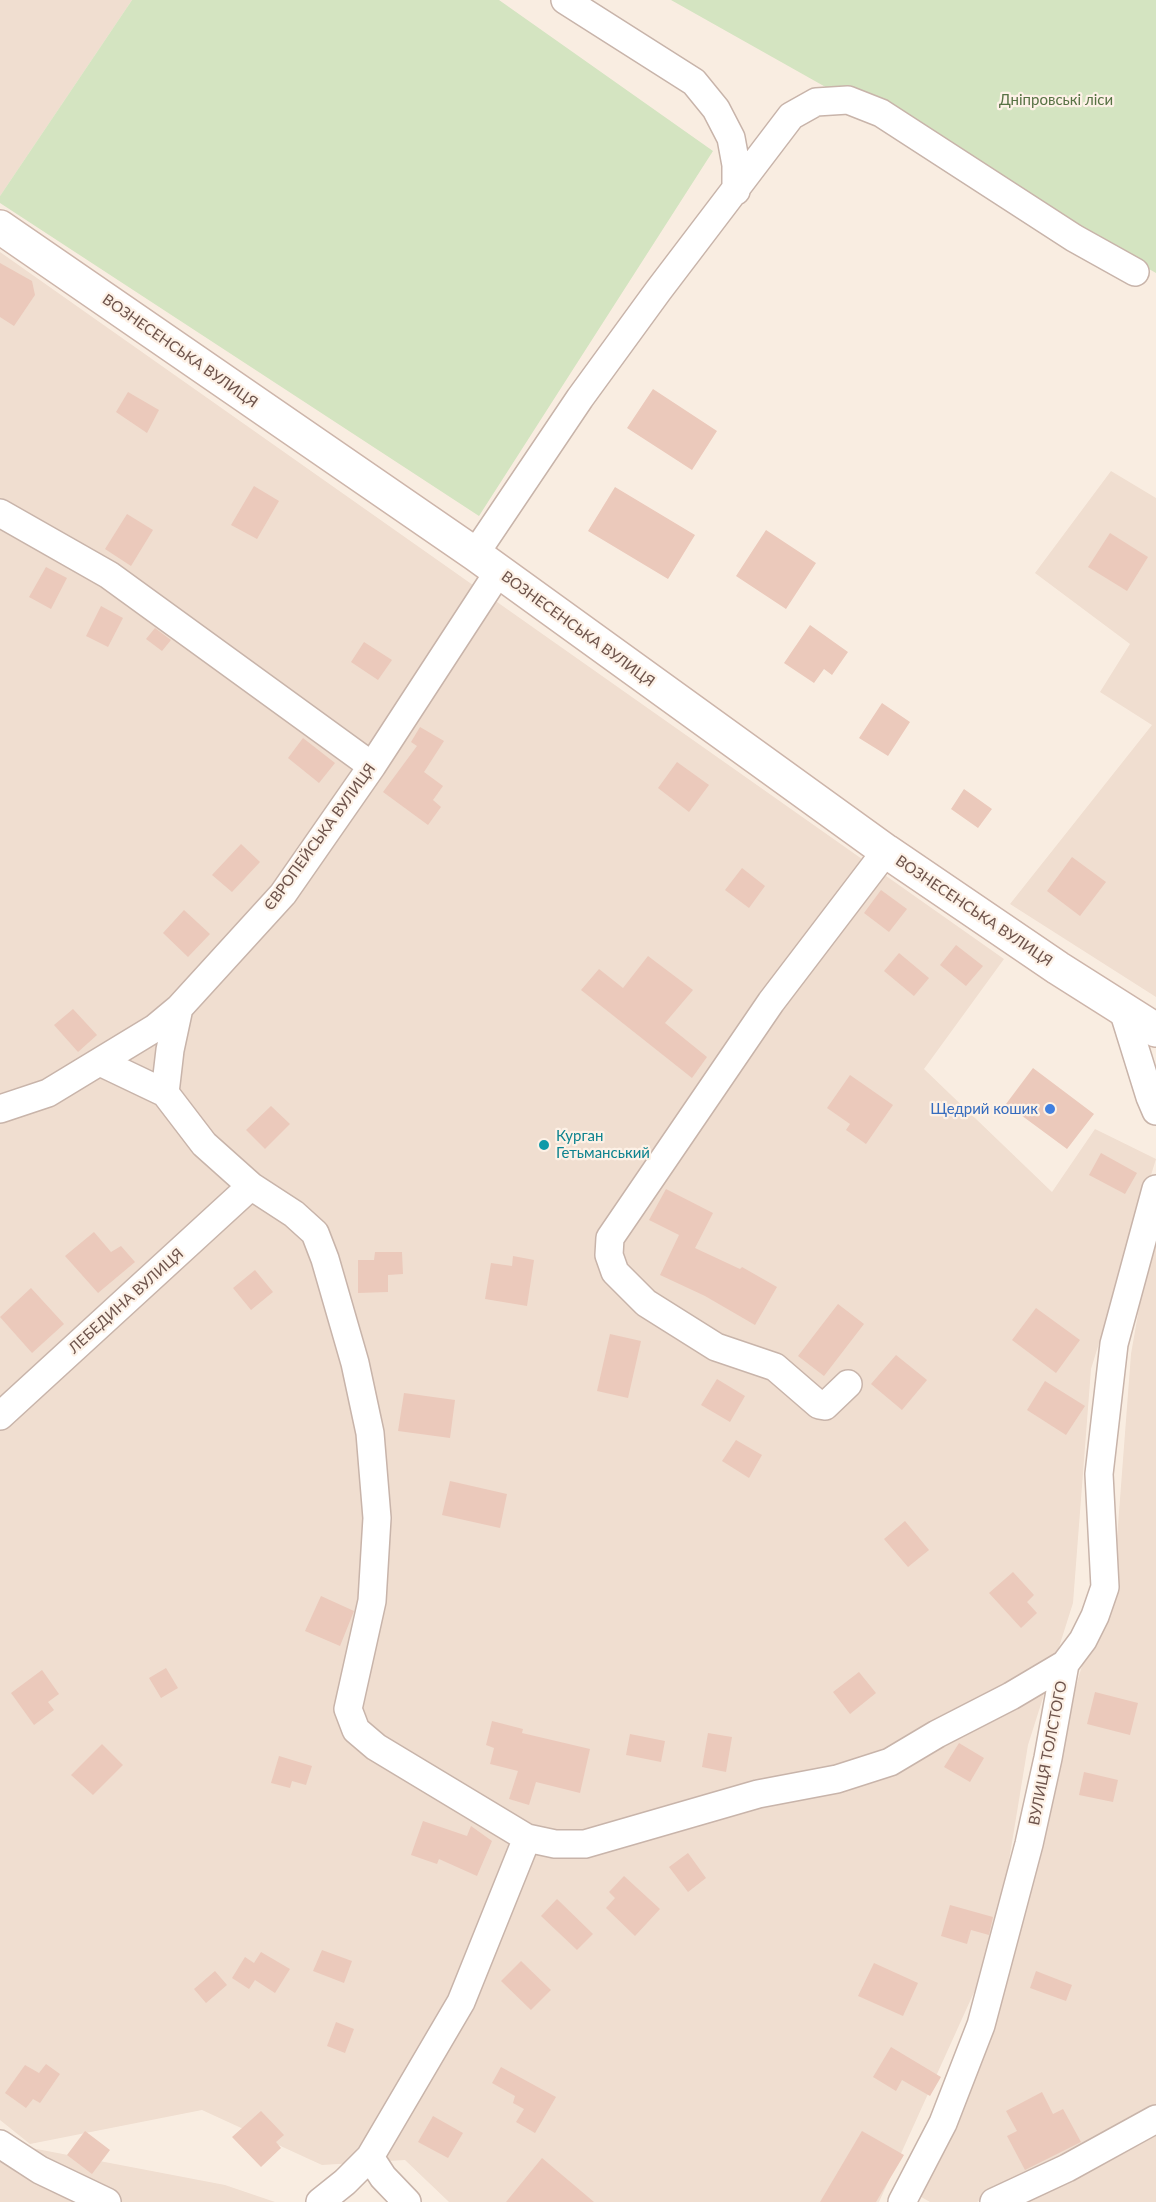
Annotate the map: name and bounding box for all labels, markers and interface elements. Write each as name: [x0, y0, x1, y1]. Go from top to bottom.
park label: Дніпровські ліси: [999, 91, 1113, 109]
street label: ВОЗНЕСЕНСЬКА ВУЛИЦЯ: [99, 290, 261, 412]
street label: ВОЗНЕСЕНСЬКА ВУЛИЦЯ: [498, 567, 658, 691]
street label: ЄВРОПЕЙСЬКА ВУЛИЦЯ: [261, 760, 379, 914]
street label: ВОЗНЕСЕНСЬКА ВУЛИЦЯ: [892, 852, 1056, 970]
place label: Щедрий кошик: [930, 1100, 1038, 1118]
marker: Щедрий кошик: [1043, 1102, 1057, 1116]
place label: Курган Гетьманський: [556, 1127, 650, 1162]
marker: Курган Гетьманський: [537, 1138, 551, 1152]
street label: ЛЕБЕДИНА ВУЛИЦЯ: [65, 1245, 187, 1357]
street label: ВУЛИЦЯ ТОЛСТОГО: [1025, 1679, 1071, 1827]

